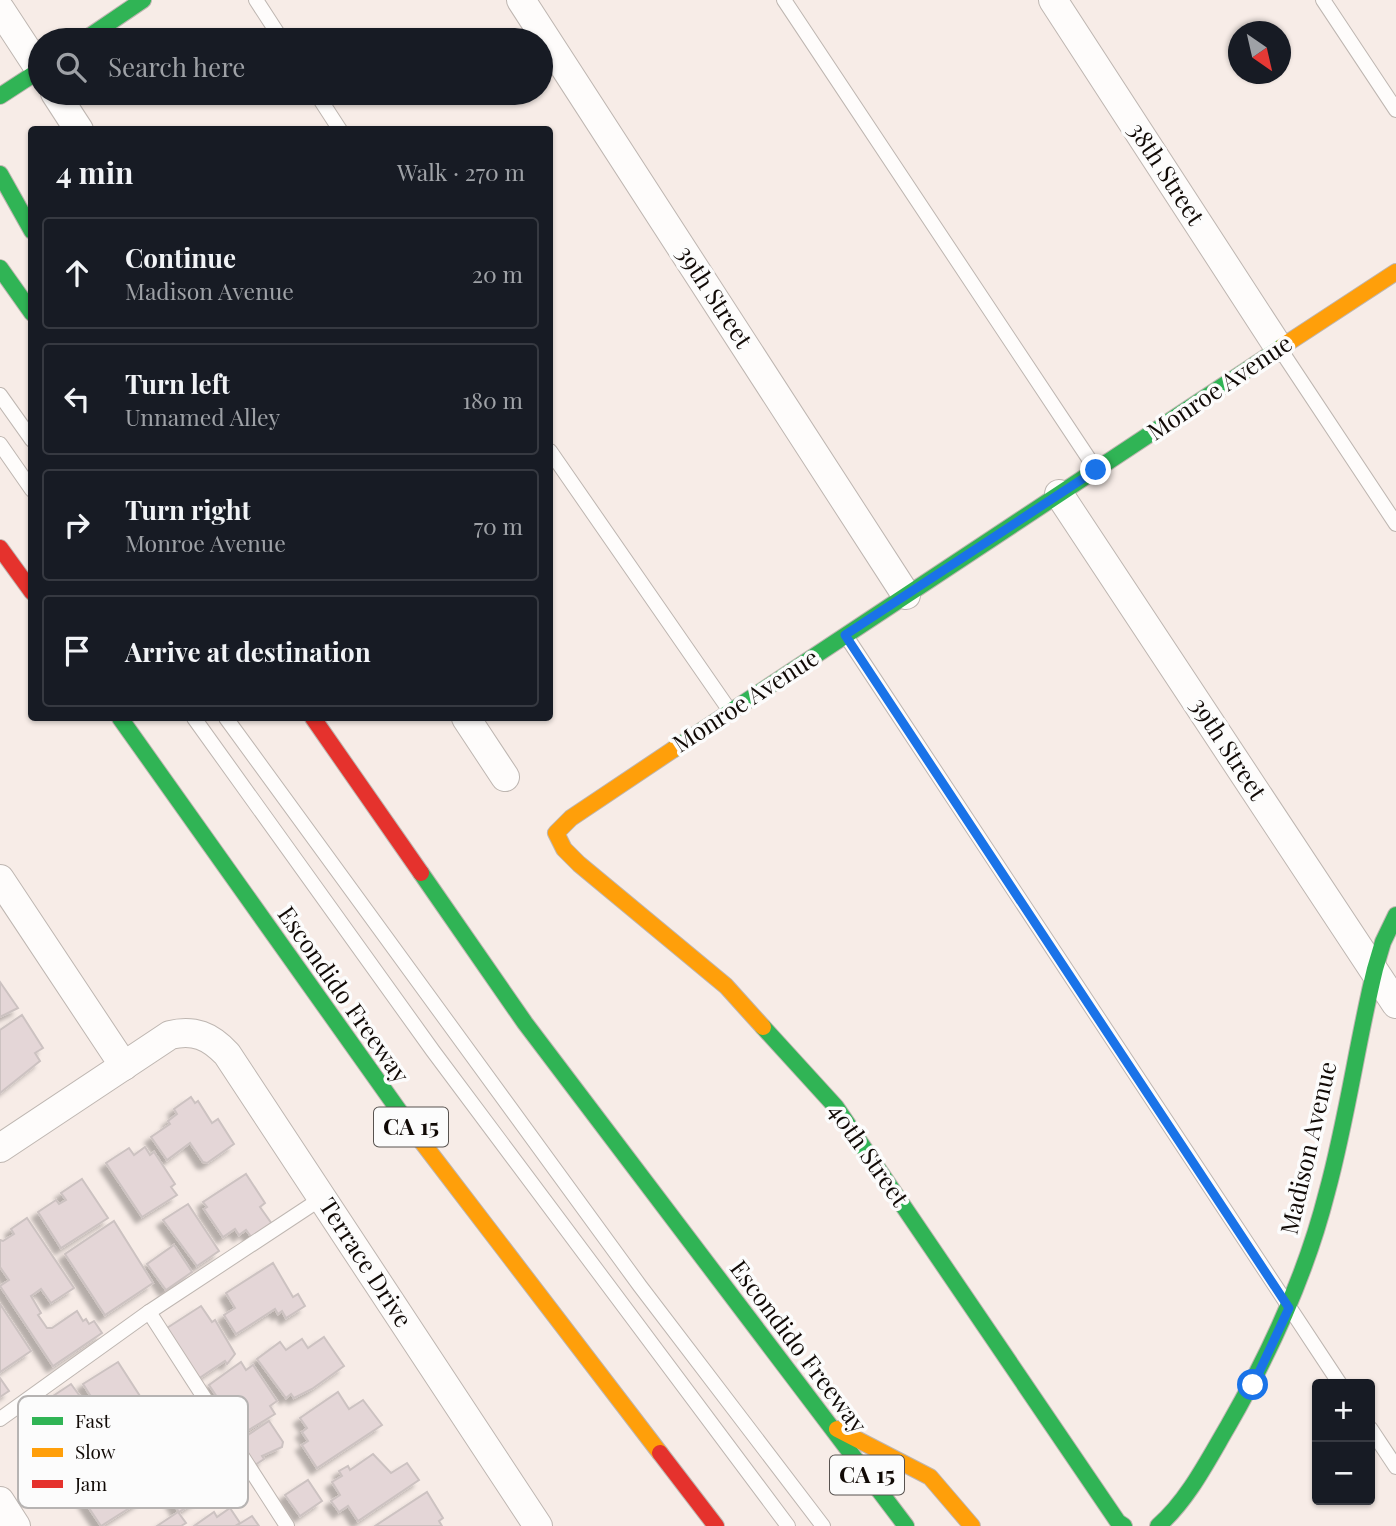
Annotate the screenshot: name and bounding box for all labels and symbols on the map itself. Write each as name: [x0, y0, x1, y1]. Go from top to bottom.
north arrow: [1228, 21, 1291, 84]
street label: 38th Street: [1123, 115, 1213, 231]
street label: 39th Street: [671, 239, 761, 354]
street label: Monroe Avenue: [1140, 326, 1297, 447]
route end: [1080, 454, 1111, 485]
street label: Monroe Avenue: [666, 640, 824, 758]
street label: 39th Street: [1185, 691, 1275, 806]
street label: Escondido Freeway: [272, 899, 418, 1089]
street label: Madison Avenue: [1272, 1058, 1342, 1237]
street label: 40th Street: [822, 1096, 917, 1212]
road number: CA 15: [374, 1108, 448, 1146]
street label: Terrace Drive: [313, 1191, 420, 1333]
street label: Escondido Freeway: [724, 1253, 875, 1439]
route start: [1237, 1369, 1268, 1400]
legend: [18, 1396, 248, 1508]
text: Fast: [75, 1407, 111, 1433]
text: Slow: [75, 1438, 116, 1464]
road number: CA 15: [830, 1456, 904, 1494]
text: Jam: [74, 1470, 107, 1496]

